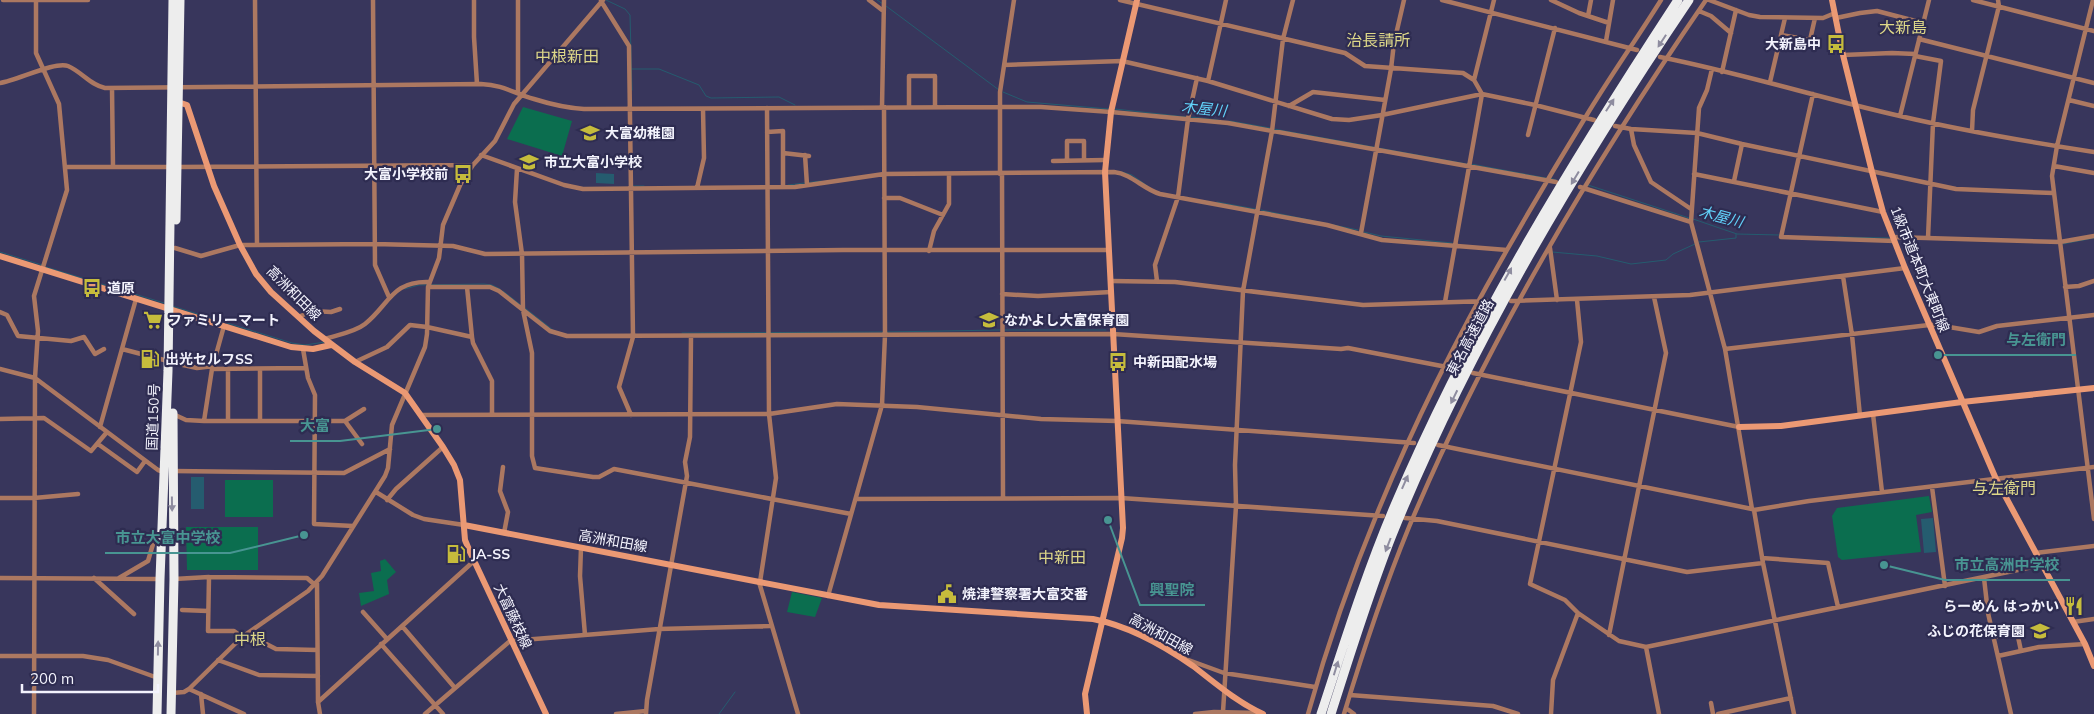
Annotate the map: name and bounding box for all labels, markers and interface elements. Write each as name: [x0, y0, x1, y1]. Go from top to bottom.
district label: 大新島: [1879, 17, 1927, 37]
district label: 治長請所: [1346, 30, 1410, 50]
bus stop icon: 大新島中: [1825, 33, 1847, 55]
one-way arrow: [1658, 34, 1667, 47]
place label: 大新島中: [1765, 35, 1821, 53]
district label: 中根新田: [535, 46, 599, 66]
water label: 木屋川: [1181, 97, 1229, 121]
one-way arrow: [1605, 98, 1614, 112]
school or university icon: 大富幼稚園: [579, 122, 601, 144]
place label: 大富幼稚園: [605, 124, 675, 142]
school or university icon: 市立大富小学校: [518, 151, 540, 173]
place label: 市立大富小学校: [544, 153, 642, 171]
bus stop icon: 大富小学校前: [452, 163, 474, 185]
place label: 大富小学校前: [364, 165, 448, 183]
one-way arrow: [1571, 172, 1580, 185]
water label: 木屋川: [1697, 202, 1747, 232]
street label: 1級市道本町大東町線: [1886, 203, 1954, 335]
street label: 高洲和田線: [263, 262, 325, 324]
one-way arrow: [1504, 268, 1513, 281]
bus stop icon: 道原: [81, 277, 103, 299]
place label: 道原: [107, 279, 135, 297]
street label: 東名高速道路: [1442, 296, 1498, 378]
supermarket icon: ファミリーマート: [142, 309, 164, 331]
school or university icon: なかよし大富保育園: [978, 309, 1000, 331]
place label: ファミリーマート: [168, 311, 280, 329]
place label: なかよし大富保育園: [1004, 311, 1129, 329]
callout: 与左衛門: [1996, 325, 2076, 355]
text: 与左衛門: [2006, 330, 2066, 349]
fuel station icon: 出光セルフSS: [139, 348, 161, 370]
place label: 出光セルフSS: [165, 350, 253, 368]
bus stop icon: 中新田配水場: [1107, 351, 1129, 373]
place label: 中新田配水場: [1133, 353, 1217, 371]
street label: 国道150号: [143, 383, 163, 451]
one-way arrow: [1450, 389, 1458, 404]
callout: 大富: [290, 411, 340, 441]
text: 大富: [300, 416, 330, 435]
one-way arrow: [1401, 475, 1409, 489]
district label: 与左衛門: [1972, 478, 2036, 498]
one-way arrow: [169, 496, 177, 512]
callout: 市立大富中学校: [105, 523, 230, 553]
street label: 高洲和田線: [577, 526, 649, 556]
text: 市立大富中学校: [115, 528, 221, 547]
one-way arrow: [1384, 538, 1392, 552]
fuel station icon: JA-SS: [445, 543, 467, 565]
place label: JA-SS: [471, 545, 510, 563]
district label: 中新田: [1038, 547, 1086, 567]
callout: 市立高洲中学校: [1945, 550, 2070, 580]
text: 市立高洲中学校: [1954, 555, 2060, 574]
callout: 興聖院: [1140, 575, 1205, 605]
street label: 大富藤枝線: [490, 580, 536, 652]
text: 興聖院: [1149, 580, 1195, 599]
public building icon: 焼津警察署大富交番: [936, 583, 958, 605]
place label: 焼津警察署大富交番: [962, 585, 1088, 603]
restaurant icon: らーめん はっかい: [2063, 595, 2085, 617]
place label: らーめん はっかい: [1943, 597, 2059, 615]
street label: 高洲和田線: [1126, 609, 1196, 659]
school or university icon: ふじの花保育園: [2029, 620, 2051, 642]
place label: ふじの花保育園: [1927, 622, 2025, 640]
district label: 中根: [234, 629, 266, 649]
one-way arrow: [154, 640, 162, 656]
one-way arrow: [1333, 660, 1341, 675]
scale bar: [22, 662, 159, 694]
text: 200 m: [30, 669, 74, 688]

